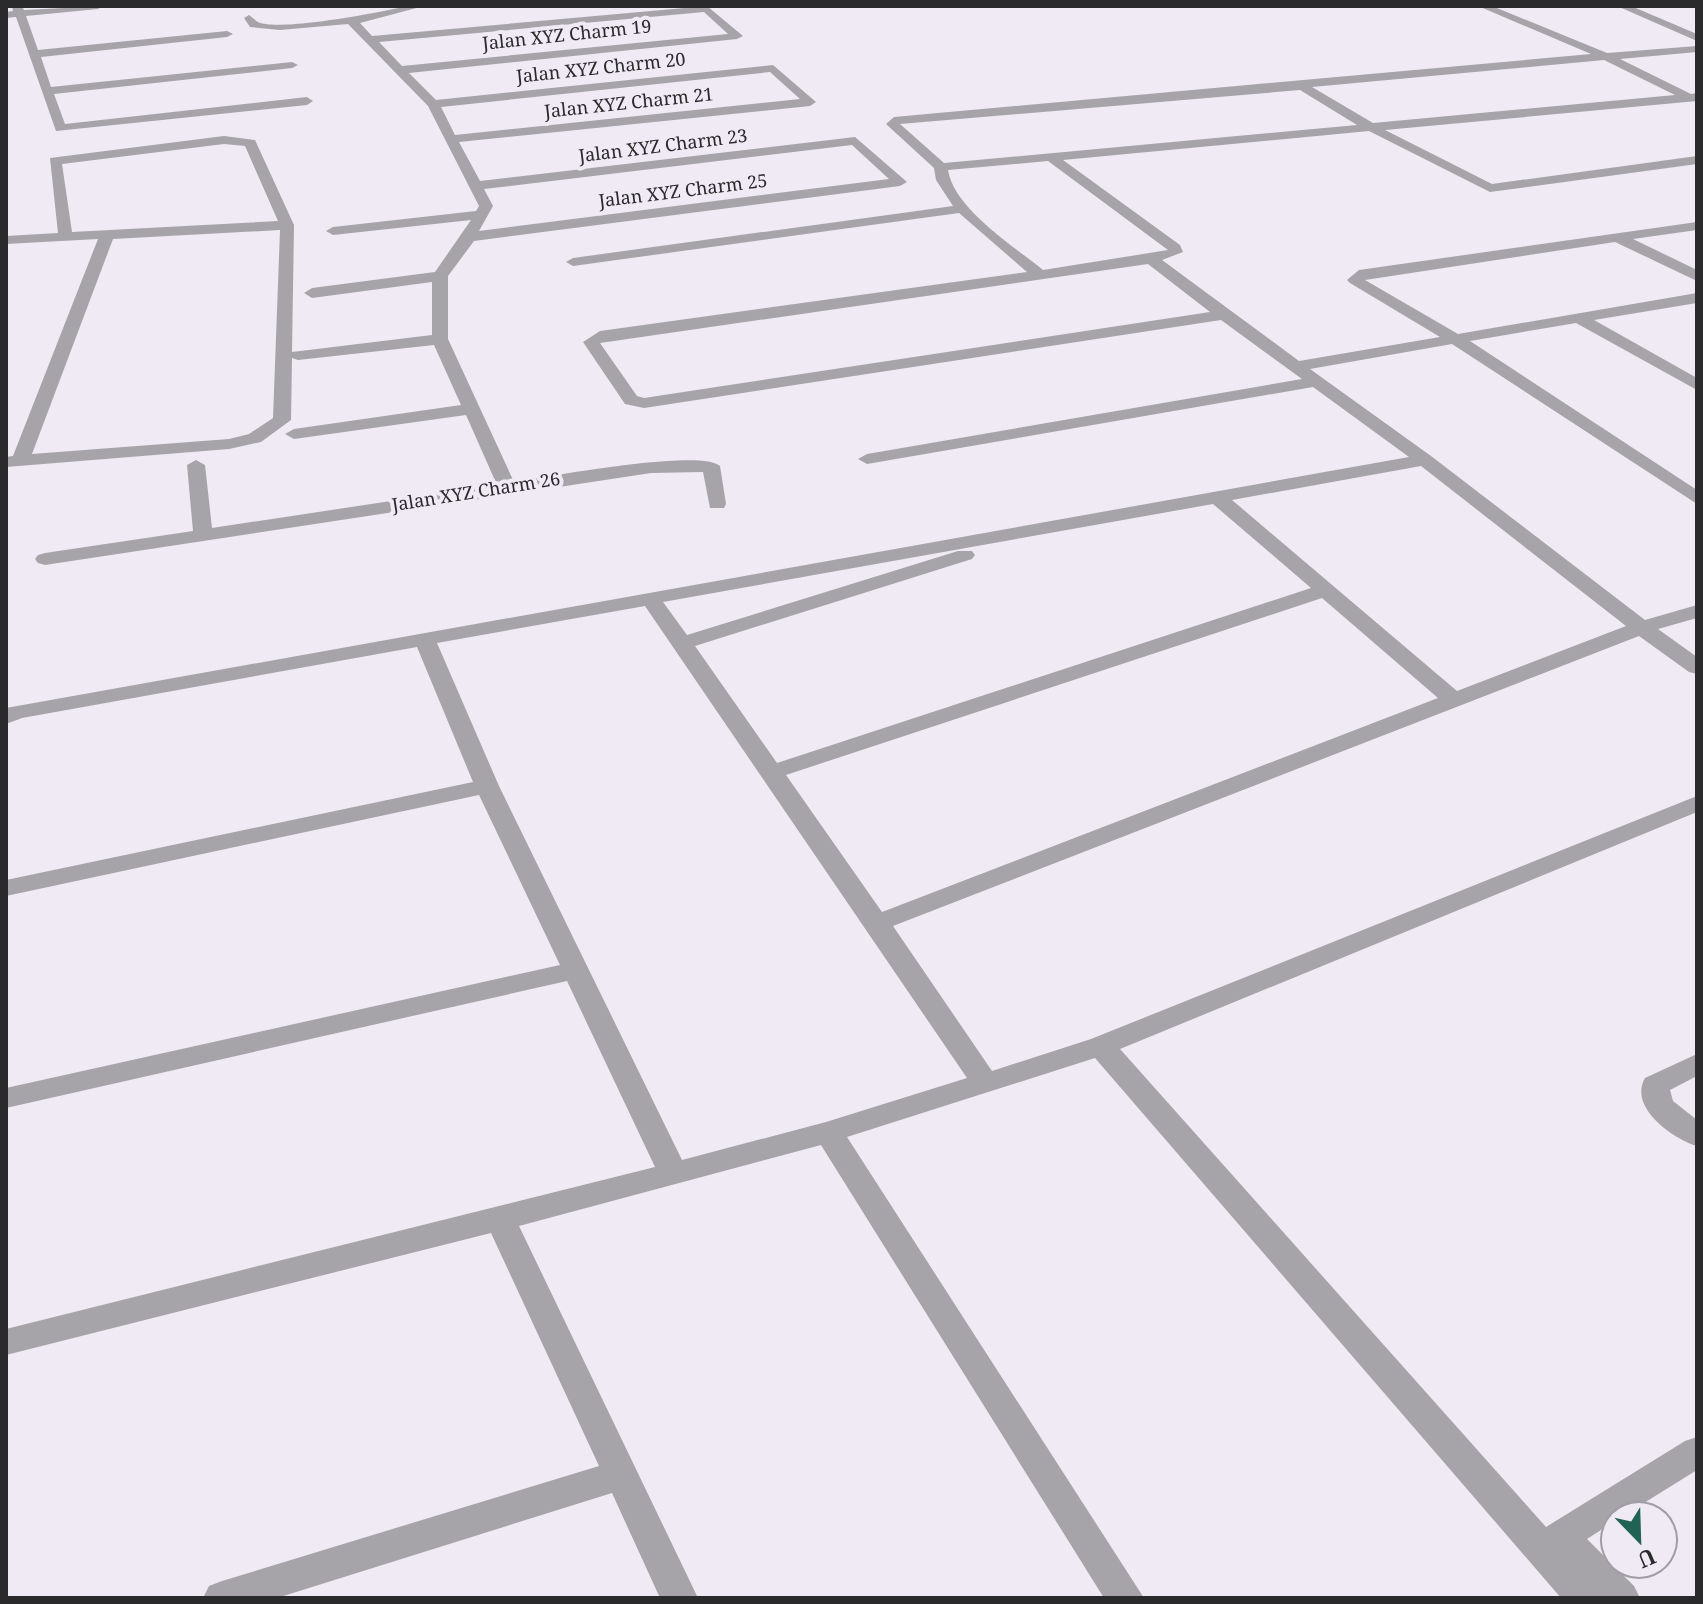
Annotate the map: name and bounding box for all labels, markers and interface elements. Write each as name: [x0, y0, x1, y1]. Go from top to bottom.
street label: Jalan XYZ Charm 19: [480, 13, 653, 55]
street label: Jalan XYZ Charm 20: [514, 46, 687, 88]
street label: Jalan XYZ Charm 21: [542, 81, 715, 123]
street label: Jalan XYZ Charm 23: [576, 123, 749, 167]
street label: Jalan XYZ Charm 25: [596, 168, 769, 212]
street label: Jalan XYZ Charm 26: [389, 466, 562, 516]
north arrow: [1599, 1500, 1679, 1580]
text: U: [1633, 1542, 1661, 1577]

